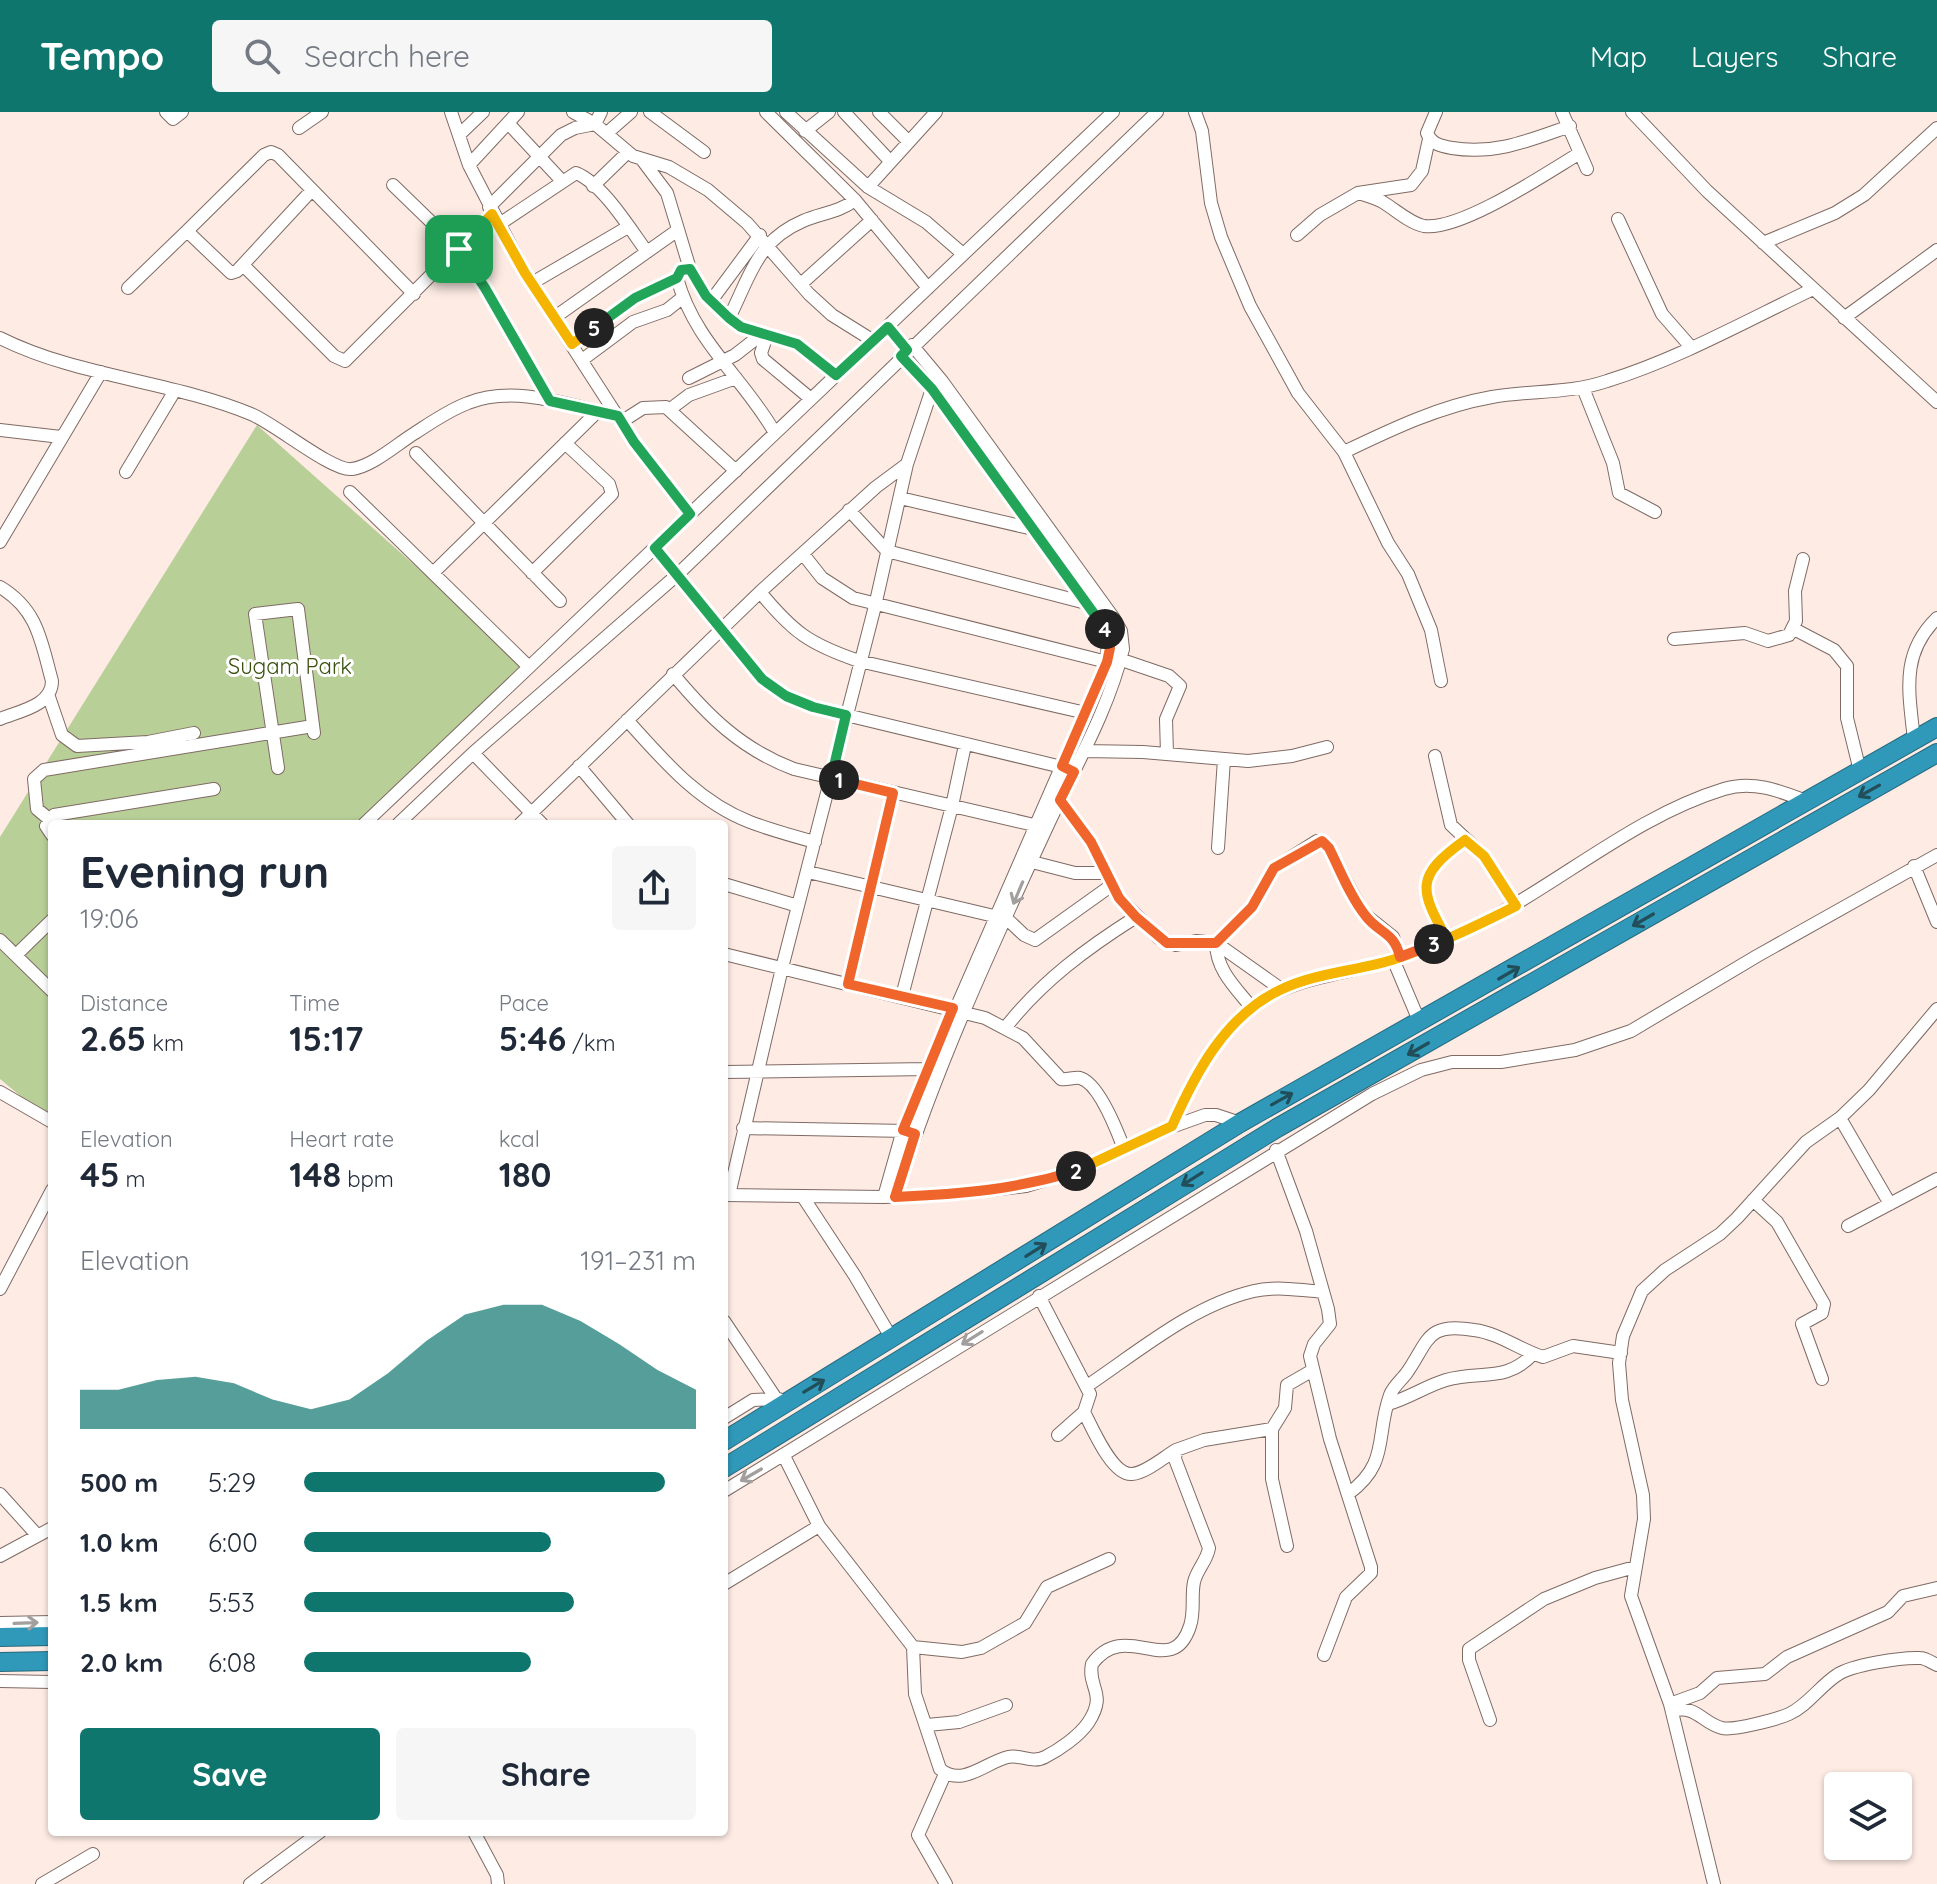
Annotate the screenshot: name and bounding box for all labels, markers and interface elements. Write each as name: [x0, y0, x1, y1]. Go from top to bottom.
search box: [212, 20, 772, 92]
text: Tempo: [40, 32, 164, 80]
icon: search: [240, 34, 284, 78]
text: Search here: [304, 37, 470, 75]
text: Map: [1590, 39, 1647, 74]
text: Layers: [1691, 39, 1778, 74]
text: Share: [1822, 39, 1897, 74]
pin: [425, 215, 493, 283]
icon: arrive: [437, 227, 481, 271]
pin: 5: [574, 308, 614, 348]
text: 5: [588, 314, 600, 342]
pin: 4: [1085, 609, 1125, 649]
text: 4: [1099, 615, 1111, 643]
park label: Sugam Park: [228, 652, 352, 680]
pin: 1: [819, 760, 859, 800]
text: 1: [835, 766, 843, 794]
one-way arrow: [1858, 783, 1881, 799]
text: Evening run: [80, 844, 329, 899]
button: share: [612, 846, 696, 930]
one-way arrow: [1010, 880, 1025, 905]
text: 19:06: [80, 902, 138, 935]
one-way arrow: [1632, 912, 1655, 928]
pin: 3: [1414, 924, 1454, 964]
text: 3: [1428, 930, 1440, 958]
one-way arrow: [1496, 965, 1520, 980]
text: Distance: [80, 989, 168, 1017]
text: Time: [289, 989, 340, 1017]
text: Pace: [499, 989, 549, 1017]
text: 2.65: [80, 1017, 146, 1060]
text: 15:17: [289, 1017, 363, 1060]
text: 5:46: [499, 1017, 566, 1060]
text: km: [146, 1029, 184, 1057]
text: /km: [566, 1029, 616, 1057]
one-way arrow: [1406, 1042, 1430, 1057]
one-way arrow: [1269, 1091, 1293, 1107]
text: Elevation: [80, 1125, 173, 1153]
text: Heart rate: [289, 1125, 394, 1153]
text: kcal: [499, 1125, 540, 1153]
pin: 2: [1056, 1151, 1096, 1191]
text: 45: [80, 1153, 120, 1196]
text: 148: [289, 1153, 341, 1196]
text: 180: [499, 1153, 551, 1196]
text: 2: [1070, 1157, 1082, 1185]
text: m: [120, 1165, 146, 1193]
text: bpm: [341, 1165, 394, 1193]
one-way arrow: [1182, 1171, 1204, 1188]
one-way arrow: [1024, 1241, 1047, 1257]
text: Elevation: [80, 1244, 190, 1277]
text: 191–231 m: [580, 1244, 696, 1277]
one-way arrow: [961, 1330, 983, 1347]
one-way arrow: [802, 1378, 825, 1394]
text: 500 m: [80, 1466, 158, 1499]
text: 5:29: [208, 1466, 256, 1499]
one-way arrow: [740, 1467, 763, 1483]
text: 1.0 km: [80, 1526, 159, 1559]
text: 6:00: [208, 1526, 258, 1559]
text: 1.5 km: [80, 1586, 158, 1619]
text: 5:53: [208, 1586, 255, 1619]
one-way arrow: [12, 1615, 39, 1630]
text: 2.0 km: [80, 1646, 163, 1679]
text: 6:08: [208, 1646, 256, 1679]
button: Save: [80, 1728, 380, 1820]
button: Share: [396, 1728, 696, 1820]
map controls: [1824, 1772, 1912, 1860]
button: layers: [1824, 1772, 1912, 1860]

